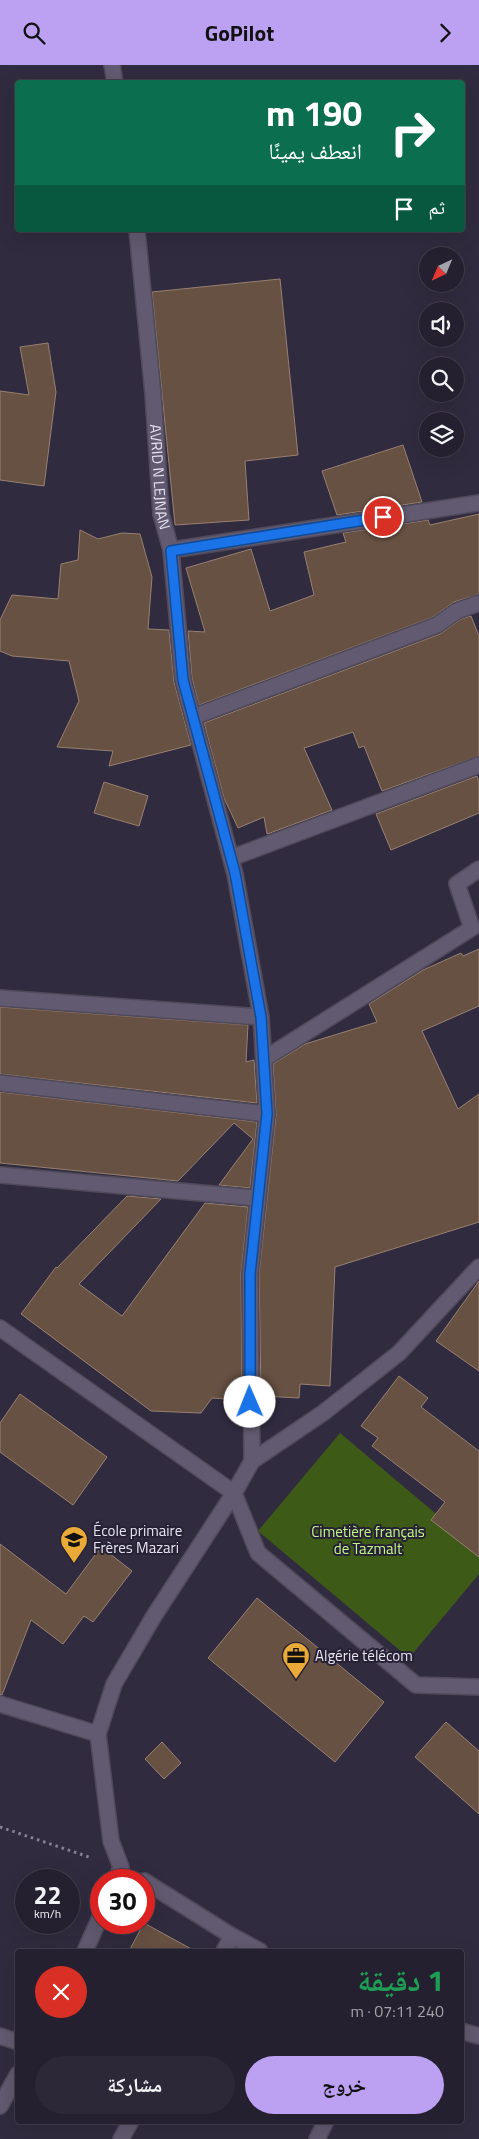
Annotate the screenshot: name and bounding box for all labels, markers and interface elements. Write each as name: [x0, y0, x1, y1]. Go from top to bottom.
text: GoPilot: [205, 16, 274, 50]
icon: search: [20, 19, 48, 47]
icon: forward: [431, 19, 459, 47]
text: 190 m: [266, 86, 362, 140]
icon: right: [380, 100, 445, 165]
text: انعطف يمينًا: [268, 134, 362, 168]
text: ثم: [428, 192, 445, 221]
icon: arrive: [390, 195, 418, 223]
north arrow: [419, 247, 464, 293]
map controls: [419, 247, 464, 457]
button: sound: [419, 302, 464, 347]
button: search: [419, 357, 464, 402]
button: layers: [419, 412, 464, 457]
street label: AVRID N LEJNAN: [144, 423, 177, 532]
pin: [362, 496, 404, 538]
icon: arrive: [369, 503, 397, 531]
position arrow: [223, 1375, 275, 1427]
place label: École primaire Frères Mazari: [93, 1519, 182, 1559]
park label: Cimetière français de Tazmalt: [311, 1520, 425, 1560]
school or university icon: École primaire Frères Mazari: [59, 1525, 89, 1564]
office icon: Algérie télécom: [281, 1641, 311, 1680]
place label: Algérie télécom: [315, 1644, 413, 1667]
speed limit sign: 30: [90, 1869, 155, 1934]
text: 22: [33, 1876, 62, 1914]
text: km/h: [34, 1904, 61, 1923]
text: 1 دقيقة: [358, 1957, 444, 2003]
button: close: [35, 1966, 87, 2018]
text: 240 m · 07:11: [350, 1999, 444, 2023]
button: مشاركة: [35, 2056, 235, 2114]
button: خروج: [245, 2056, 444, 2114]

